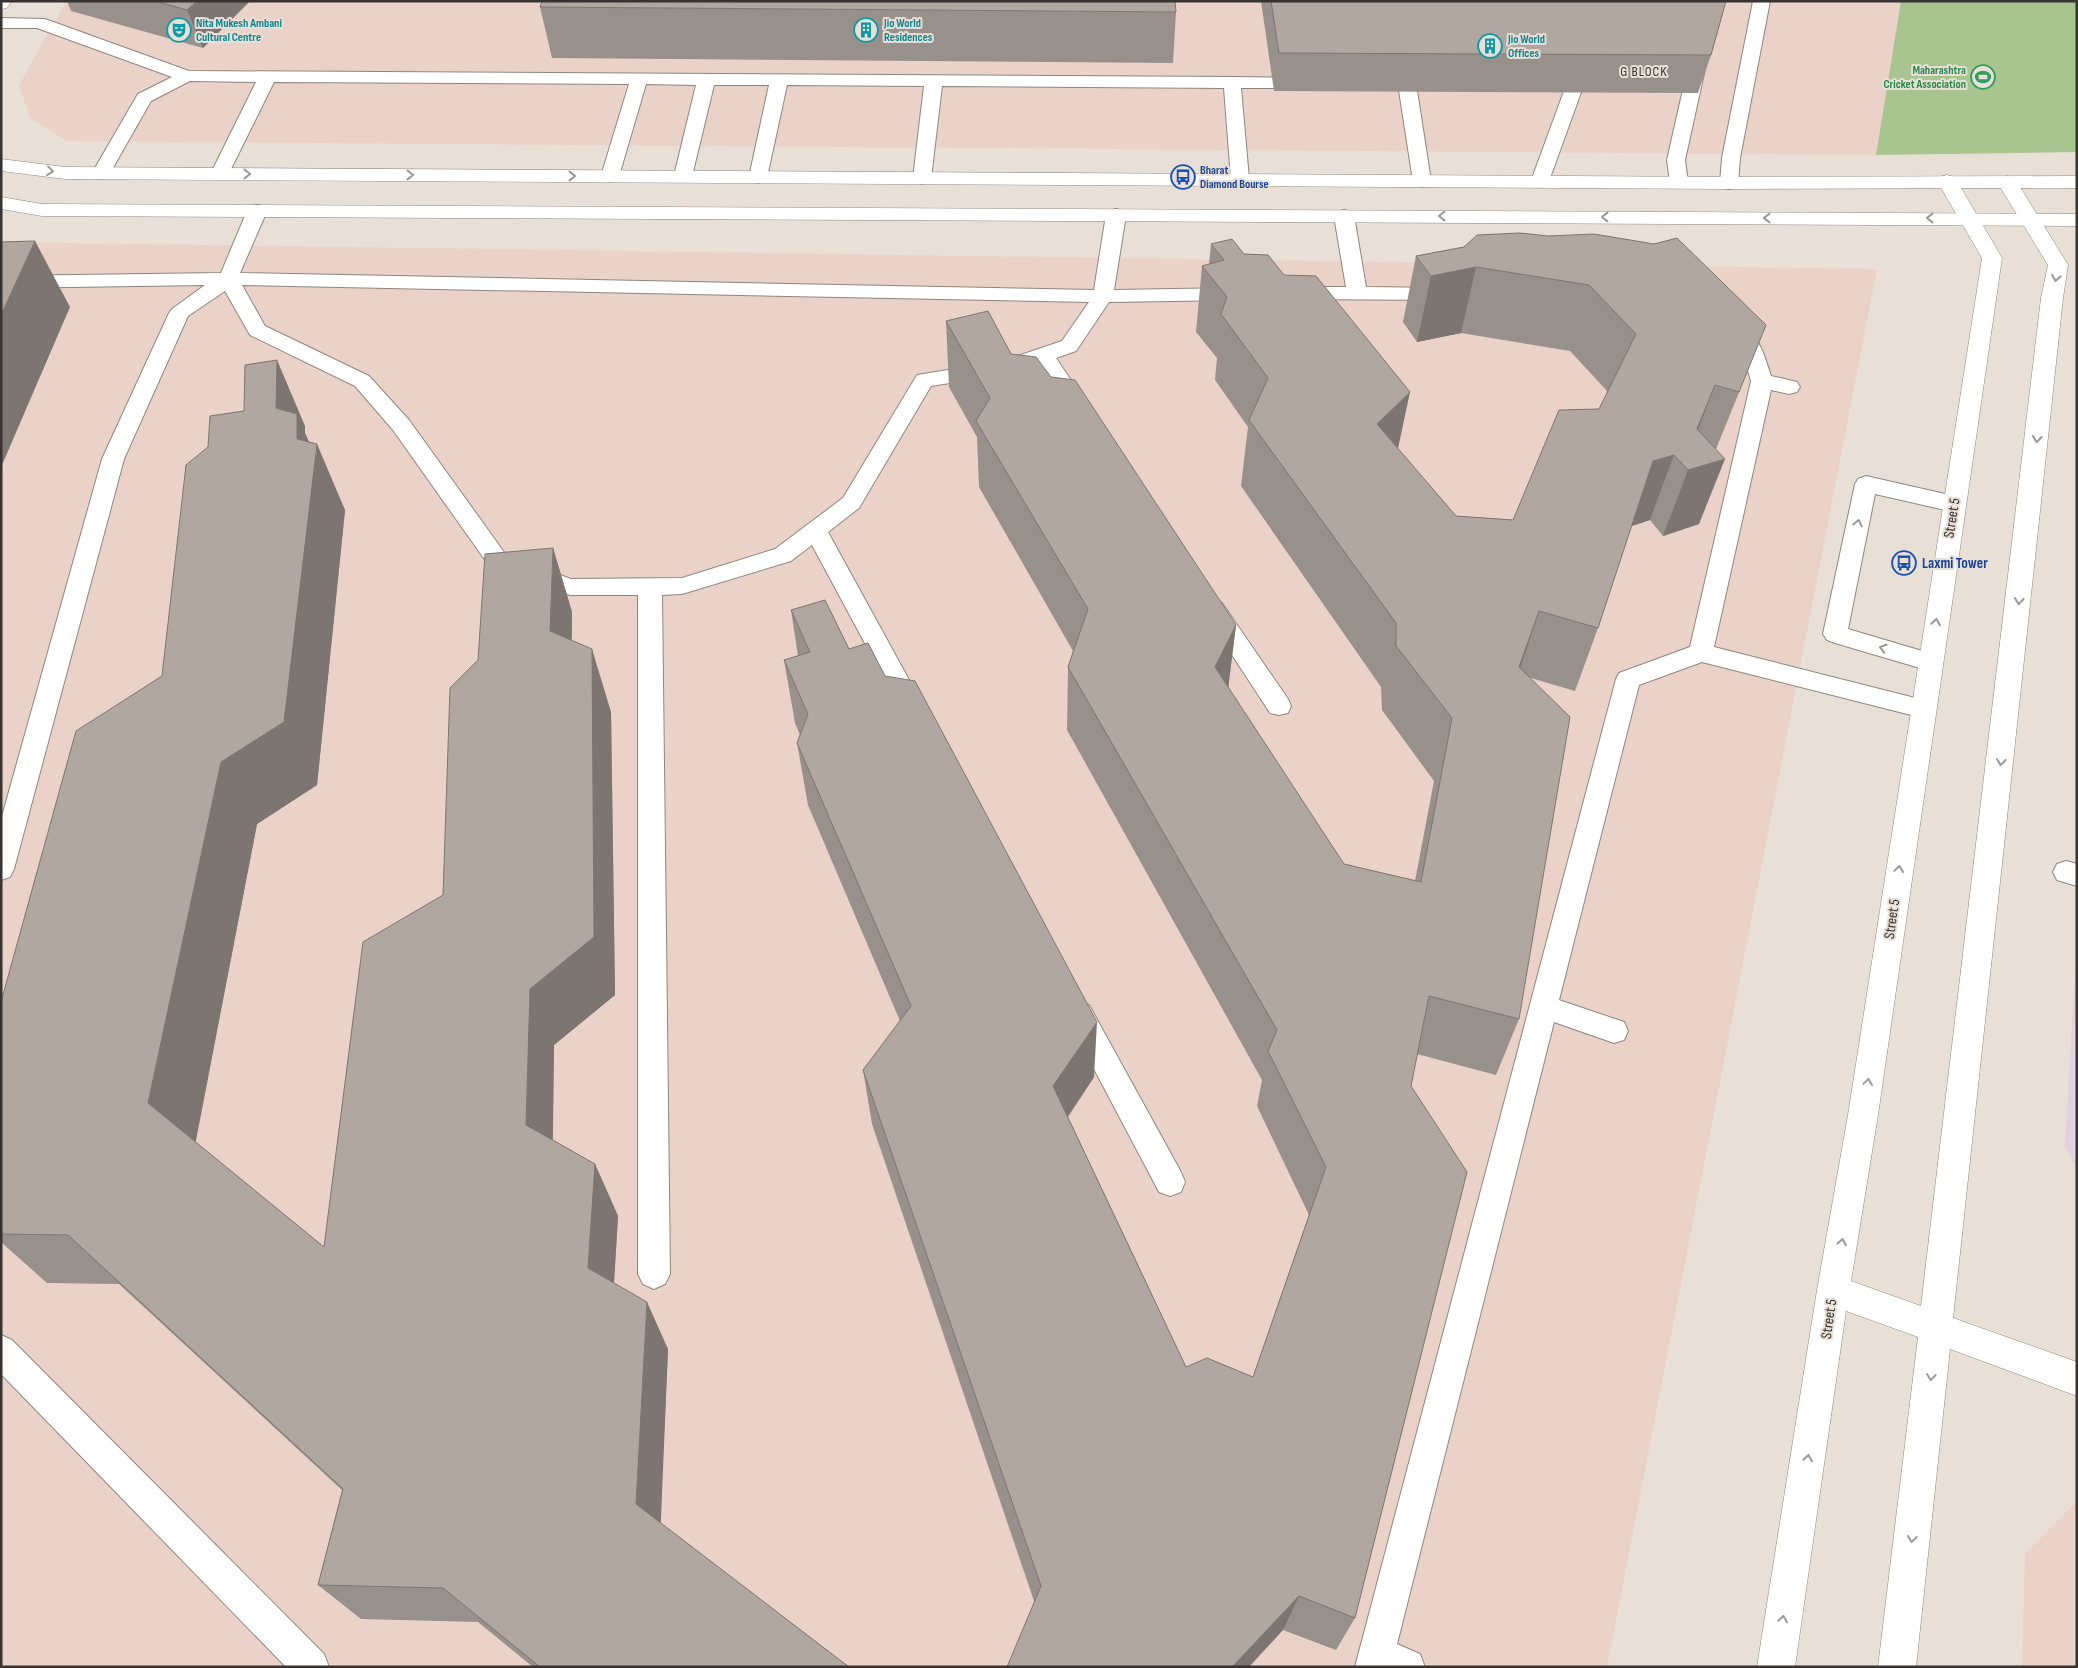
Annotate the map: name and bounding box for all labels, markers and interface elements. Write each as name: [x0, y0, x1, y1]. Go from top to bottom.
place label: Nita Mukesh Ambani Cultural Centre: [196, 16, 282, 45]
place label: Jio World Residences: [883, 16, 933, 45]
theatre icon: Nita Mukesh Ambani Cultural Centre: [166, 17, 192, 43]
building icon: Jio World Residences: [853, 17, 879, 43]
place label: Jio World Offices: [1507, 32, 1545, 61]
building icon: Jio World Offices: [1477, 33, 1503, 59]
district label: G BLOCK: [1620, 63, 1668, 80]
place label: Maharashtra Cricket Association: [1883, 63, 1966, 92]
sports icon: Maharashtra Cricket Association: [1970, 64, 1996, 90]
place label: Bharat Diamond Bourse: [1200, 163, 1269, 192]
bus stop icon: Bharat Diamond Bourse: [1170, 164, 1196, 190]
one-way arrow: [46, 165, 54, 176]
one-way arrow: [244, 169, 251, 179]
one-way arrow: [406, 170, 414, 180]
one-way arrow: [568, 171, 576, 181]
one-way arrow: [1438, 211, 1446, 221]
one-way arrow: [1601, 212, 1608, 222]
one-way arrow: [1763, 213, 1771, 223]
one-way arrow: [1926, 213, 1934, 224]
one-way arrow: [2051, 273, 2061, 282]
one-way arrow: [2032, 435, 2043, 443]
street label: Street 5: [1939, 497, 1965, 539]
one-way arrow: [1852, 519, 1862, 528]
bus stop icon: Laxmi Tower: [1891, 550, 1917, 576]
place label: Laxmi Tower: [1922, 554, 1988, 573]
one-way arrow: [2014, 597, 2025, 605]
one-way arrow: [1930, 618, 1940, 626]
one-way arrow: [1879, 643, 1887, 653]
one-way arrow: [1996, 758, 2007, 766]
one-way arrow: [1894, 865, 1904, 874]
street label: Street 5: [1880, 898, 1904, 940]
one-way arrow: [1862, 1078, 1873, 1086]
one-way arrow: [1836, 1238, 1846, 1247]
street label: Street 5: [1817, 1298, 1841, 1340]
one-way arrow: [1926, 1373, 1937, 1381]
one-way arrow: [1802, 1454, 1813, 1462]
one-way arrow: [1907, 1535, 1918, 1543]
one-way arrow: [1778, 1614, 1788, 1623]

